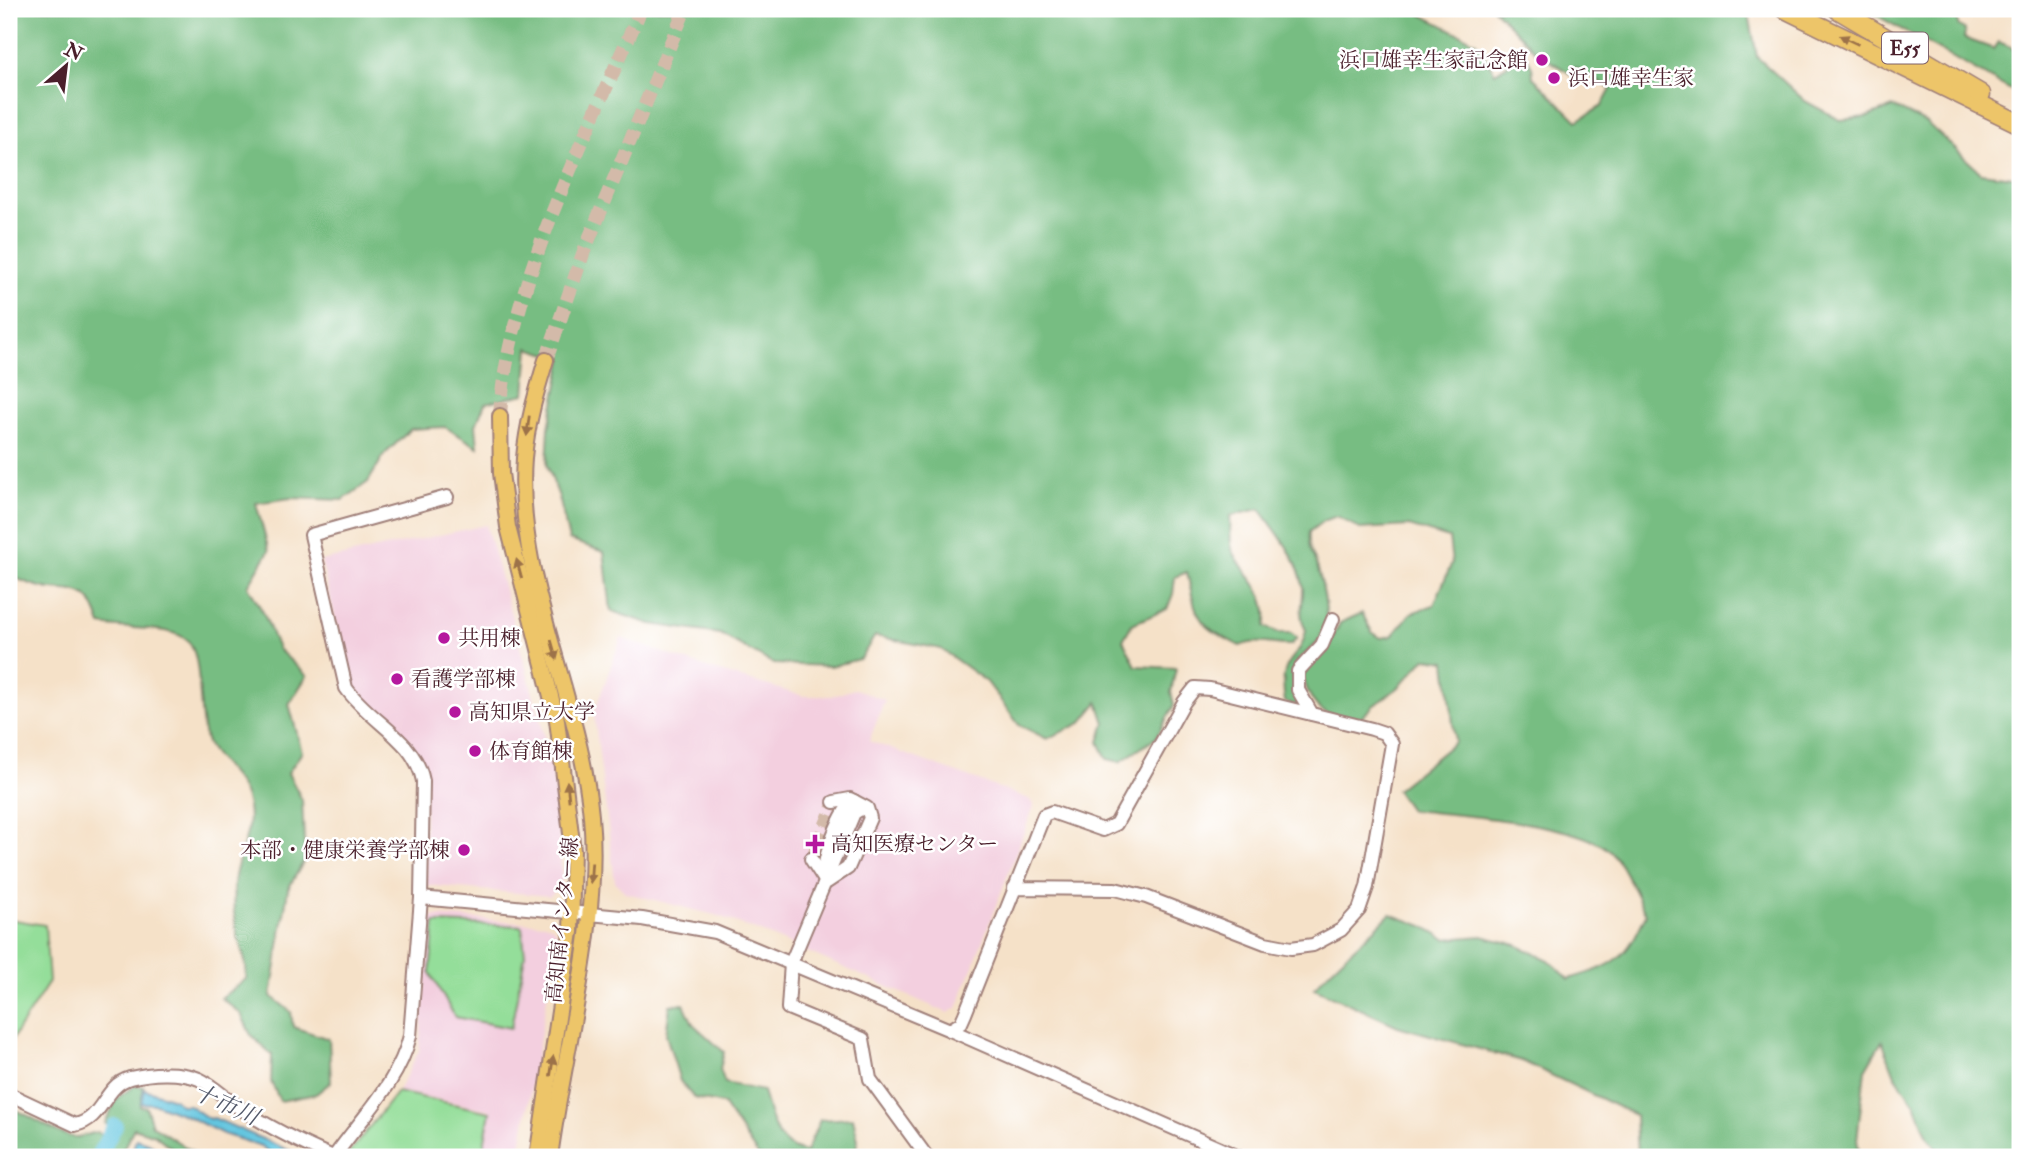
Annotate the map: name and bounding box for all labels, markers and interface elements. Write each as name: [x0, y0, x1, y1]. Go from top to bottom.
north arrow: [32, 32, 102, 102]
road number: E55: [1882, 32, 1928, 64]
one-way arrow: [1839, 35, 1859, 46]
text: N: [59, 37, 88, 67]
place label: 浜口雄幸生家記念館: [1339, 47, 1528, 74]
marker: 浜口雄幸生家記念館: [1534, 52, 1550, 68]
place label: 浜口雄幸生家: [1568, 65, 1694, 92]
marker: 浜口雄幸生家: [1546, 70, 1562, 86]
one-way arrow: [523, 415, 534, 437]
one-way arrow: [513, 558, 524, 580]
place label: 共用棟: [458, 625, 521, 652]
marker: 共用棟: [436, 630, 452, 646]
one-way arrow: [549, 640, 559, 661]
place label: 看護学部棟: [411, 666, 516, 693]
marker: 看護学部棟: [389, 671, 405, 687]
place label: 高知県立大学: [469, 699, 595, 726]
marker: 高知県立大学: [447, 704, 463, 720]
place label: 体育館棟: [489, 738, 573, 765]
marker: 体育館棟: [467, 743, 483, 759]
one-way arrow: [562, 780, 573, 802]
place label: 高知医療センター: [831, 831, 998, 858]
marker: 高知医療センター: [805, 834, 825, 854]
street label: 高知南インター線: [540, 836, 585, 1005]
place label: 本部・健康栄養学部棟: [240, 837, 450, 864]
marker: 本部・健康栄養学部棟: [456, 842, 472, 858]
one-way arrow: [585, 862, 596, 884]
one-way arrow: [547, 1054, 558, 1076]
water label: 十市川: [188, 1077, 266, 1133]

